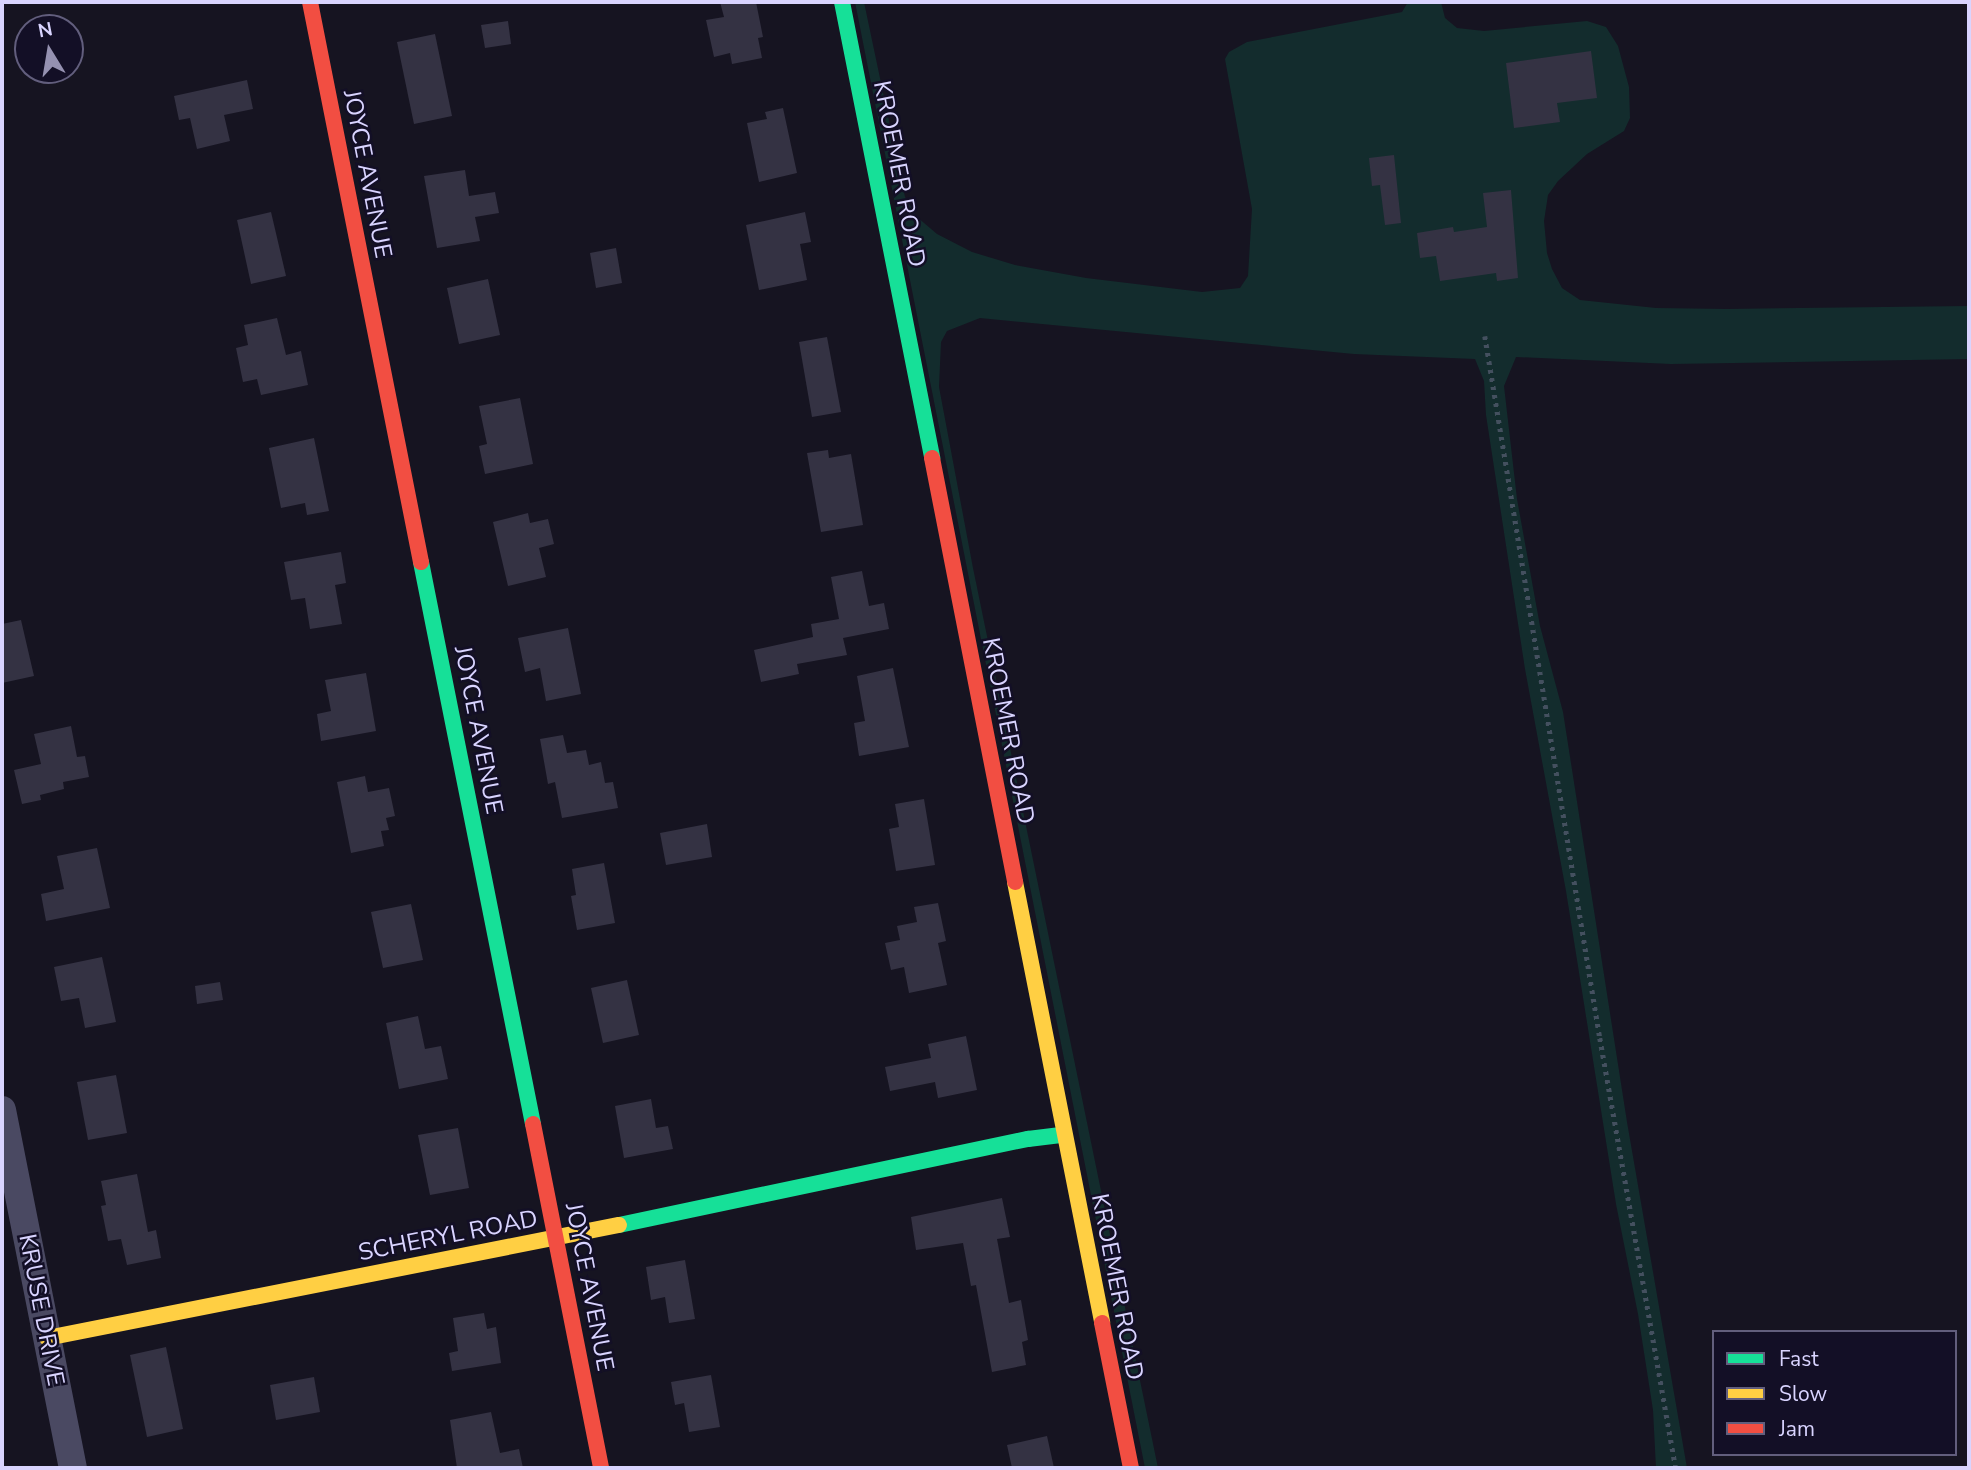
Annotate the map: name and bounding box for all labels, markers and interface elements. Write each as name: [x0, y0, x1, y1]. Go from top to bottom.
north arrow: [14, 14, 84, 84]
text: N: [36, 16, 55, 44]
street label: KROEMER ROAD: [867, 78, 931, 270]
street label: JOYCE AVENUE: [337, 88, 397, 260]
street label: KROEMER ROAD: [976, 635, 1040, 827]
street label: JOYCE AVENUE: [448, 644, 508, 816]
street label: KROEMER ROAD: [1085, 1191, 1149, 1383]
street label: JOYCE AVENUE: [559, 1201, 619, 1373]
street label: SCHERYL ROAD: [356, 1204, 540, 1268]
street label: KRUSE DRIVE: [12, 1232, 70, 1388]
legend: [1712, 1330, 1957, 1456]
text: Fast: [1779, 1345, 1819, 1373]
text: Slow: [1779, 1380, 1827, 1408]
text: Jam: [1779, 1415, 1815, 1443]

